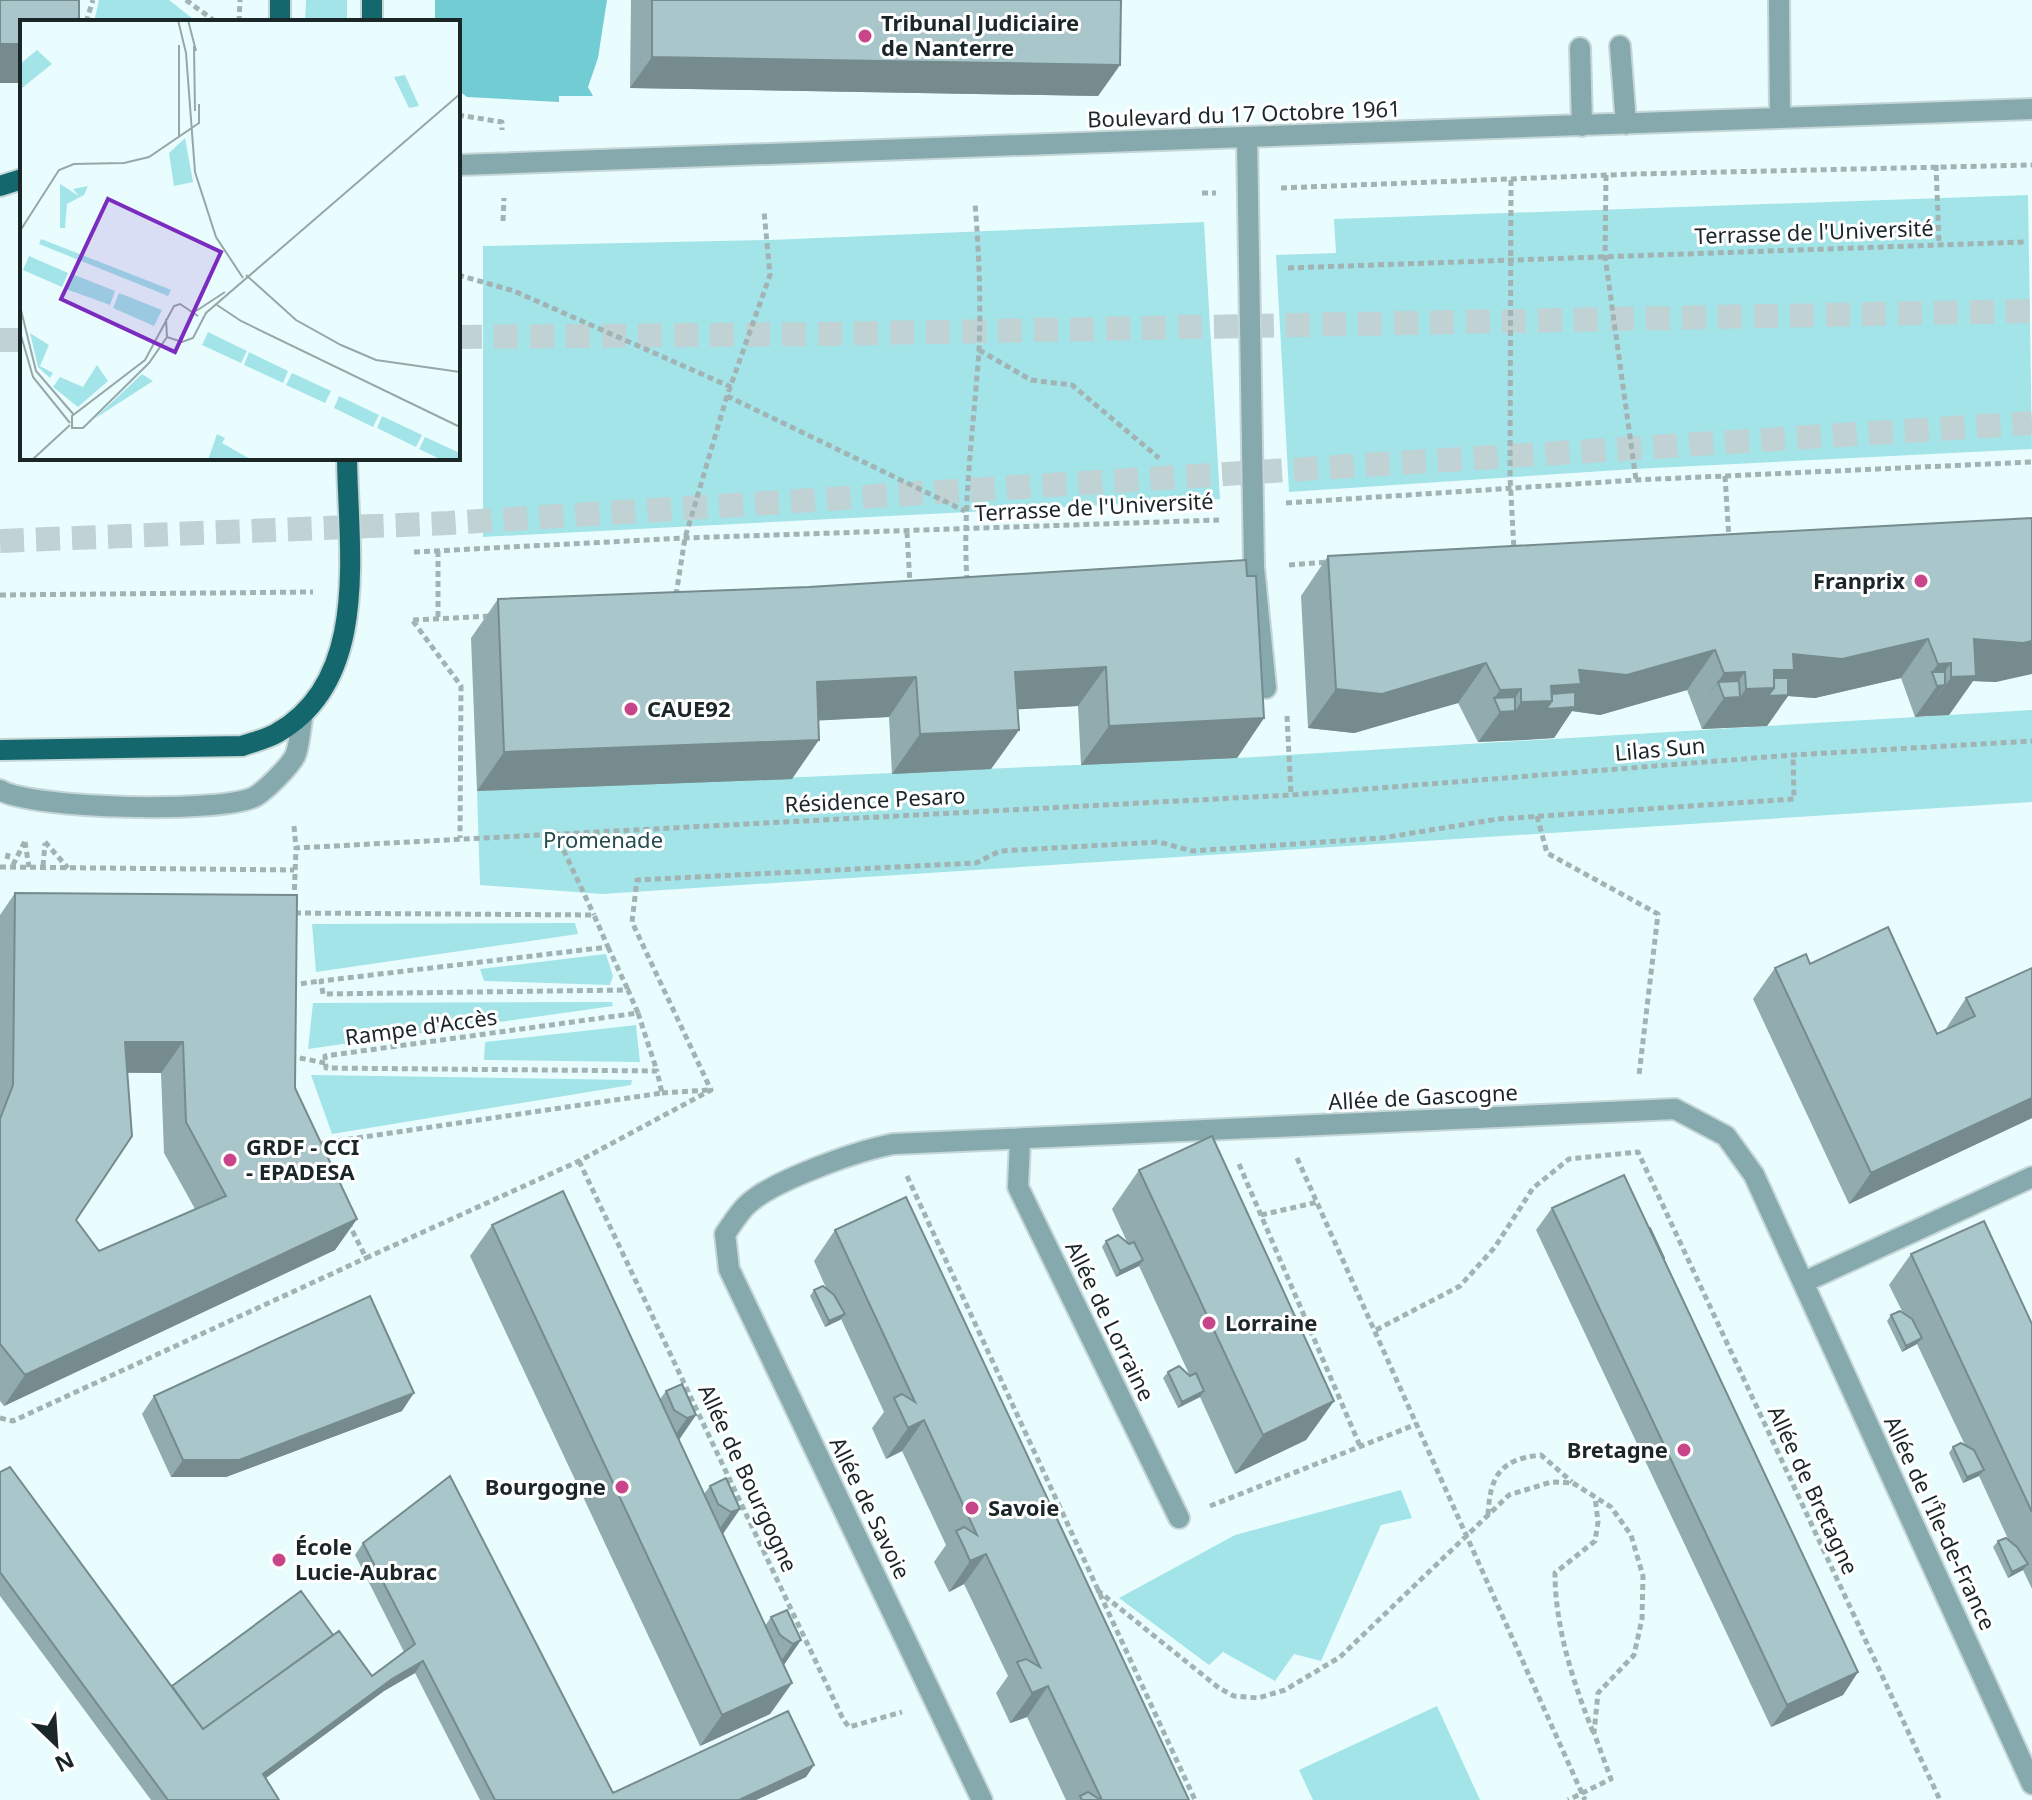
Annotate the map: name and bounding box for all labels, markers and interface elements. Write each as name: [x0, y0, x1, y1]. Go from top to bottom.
place label: Tribunal Judiciaire de Nanterre: [881, 7, 1079, 62]
inset map: [20, 20, 460, 460]
marker: Tribunal Judiciaire de Nanterre: [856, 27, 874, 45]
street label: Boulevard du 17 Octobre 1961: [1087, 93, 1401, 133]
street label: Terrasse de l'Université: [1694, 212, 1934, 250]
street label: Terrasse de l'Université: [974, 485, 1214, 527]
place label: Franprix: [1813, 565, 1905, 595]
marker: Franprix: [1912, 572, 1930, 590]
place label: CAUE92: [647, 693, 730, 723]
marker: CAUE92: [622, 700, 640, 718]
street label: Lilas Sun: [1613, 729, 1706, 767]
street label: Résidence Pesaro: [784, 779, 966, 819]
park label: Promenade: [543, 824, 663, 854]
street label: Rampe d'Accès: [343, 1000, 499, 1052]
street label: Allée de Gascogne: [1327, 1076, 1519, 1116]
place label: GRDF - CCI - EPADESA: [246, 1131, 359, 1186]
marker: GRDF - CCI - EPADESA: [221, 1151, 239, 1169]
street label: Allée de Lorraine: [1059, 1236, 1163, 1405]
place label: Lorraine: [1225, 1307, 1317, 1337]
marker: Lorraine: [1200, 1314, 1218, 1332]
street label: Allée de Bourgogne: [692, 1379, 806, 1576]
street label: Allée de Bretagne: [1762, 1400, 1866, 1579]
street label: Allée de l'Île-de-France: [1878, 1411, 2004, 1634]
street label: Allée de Savoie: [824, 1432, 918, 1584]
place label: Bretagne: [1567, 1434, 1668, 1464]
marker: Bretagne: [1675, 1441, 1693, 1459]
place label: Bourgogne: [485, 1471, 606, 1501]
marker: Bourgogne: [613, 1478, 631, 1496]
place label: Savoie: [988, 1492, 1059, 1522]
marker: Savoie: [963, 1499, 981, 1517]
place label: École Lucie-Aubrac: [295, 1531, 437, 1586]
marker: École Lucie-Aubrac: [270, 1551, 288, 1569]
north arrow: [16, 1704, 96, 1784]
text: N: [50, 1746, 79, 1780]

